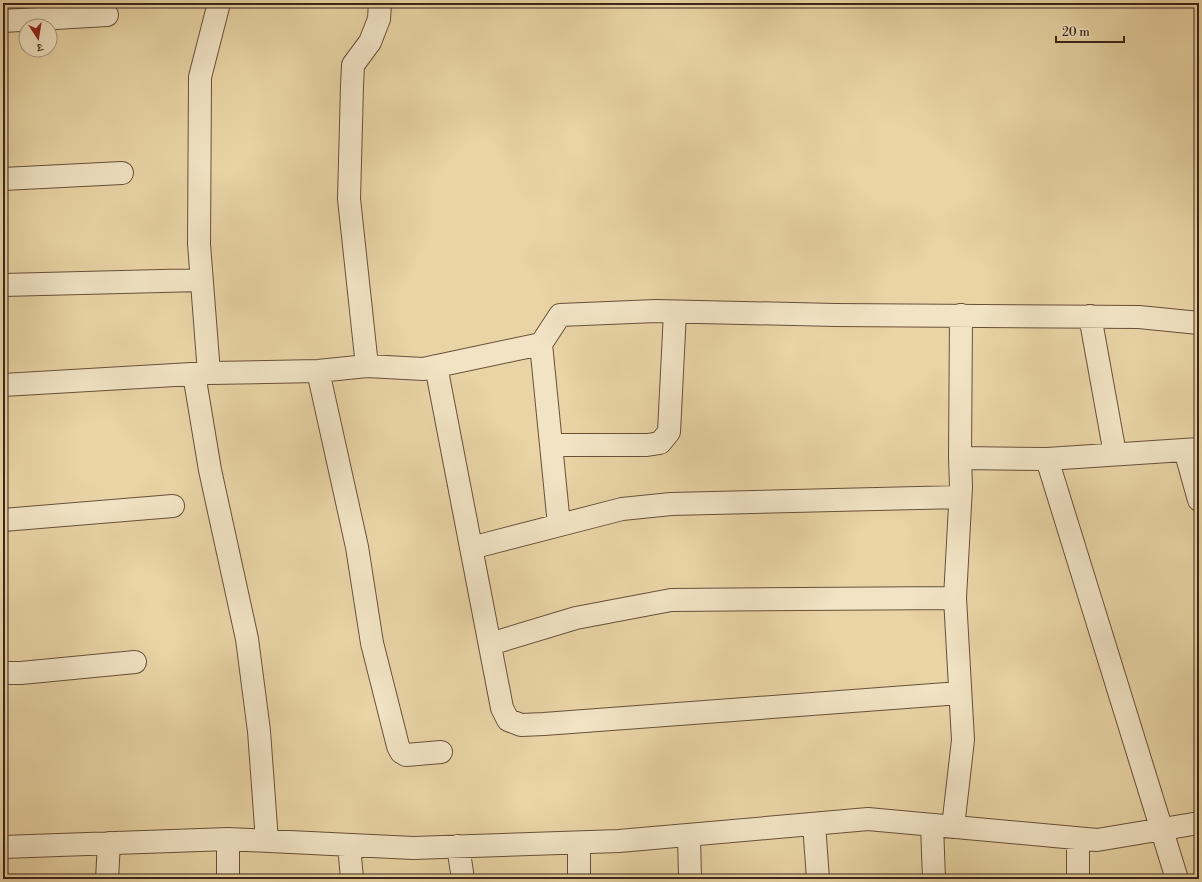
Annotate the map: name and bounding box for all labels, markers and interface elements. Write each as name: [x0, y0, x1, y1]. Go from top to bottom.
north arrow: [18, 18, 58, 58]
scale bar: [1056, 18, 1124, 44]
text: 20 m: [1062, 25, 1090, 40]
text: उ: [34, 39, 45, 55]

